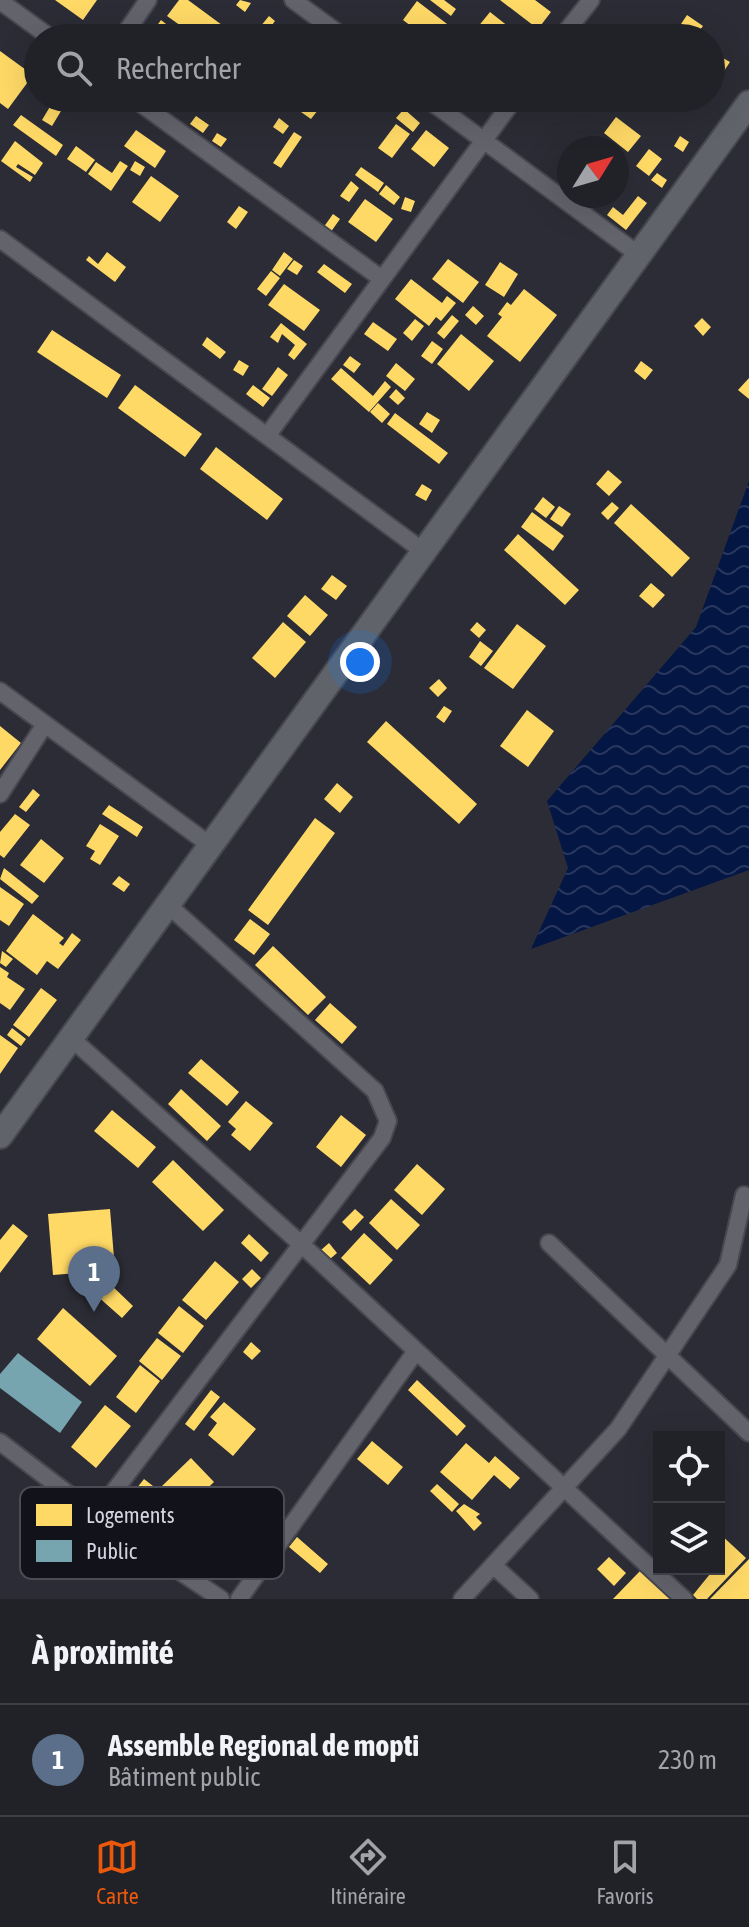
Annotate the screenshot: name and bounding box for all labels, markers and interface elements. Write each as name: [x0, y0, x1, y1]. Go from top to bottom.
search box: [24, 24, 725, 112]
icon: search: [52, 46, 96, 90]
text: Rechercher: [116, 51, 241, 85]
north arrow: [557, 136, 629, 208]
your location: [340, 642, 380, 682]
pin: 1: [68, 1246, 120, 1312]
map controls: [653, 1431, 725, 1575]
button: locate: [653, 1431, 725, 1503]
legend: [20, 1487, 284, 1579]
text: Logements: [86, 1502, 175, 1528]
button: layers: [653, 1503, 725, 1575]
text: Public: [86, 1538, 138, 1564]
text: À proximité: [32, 1632, 174, 1671]
text: Assemble Regional de mopti: [108, 1728, 419, 1762]
text: 1: [52, 1745, 64, 1775]
text: 230 m: [658, 1745, 717, 1775]
text: Bâtiment public: [108, 1762, 260, 1792]
tab: Carte: [95, 1835, 139, 1909]
tab: Itinéraire: [330, 1835, 406, 1909]
tab: Favoris: [596, 1835, 654, 1909]

